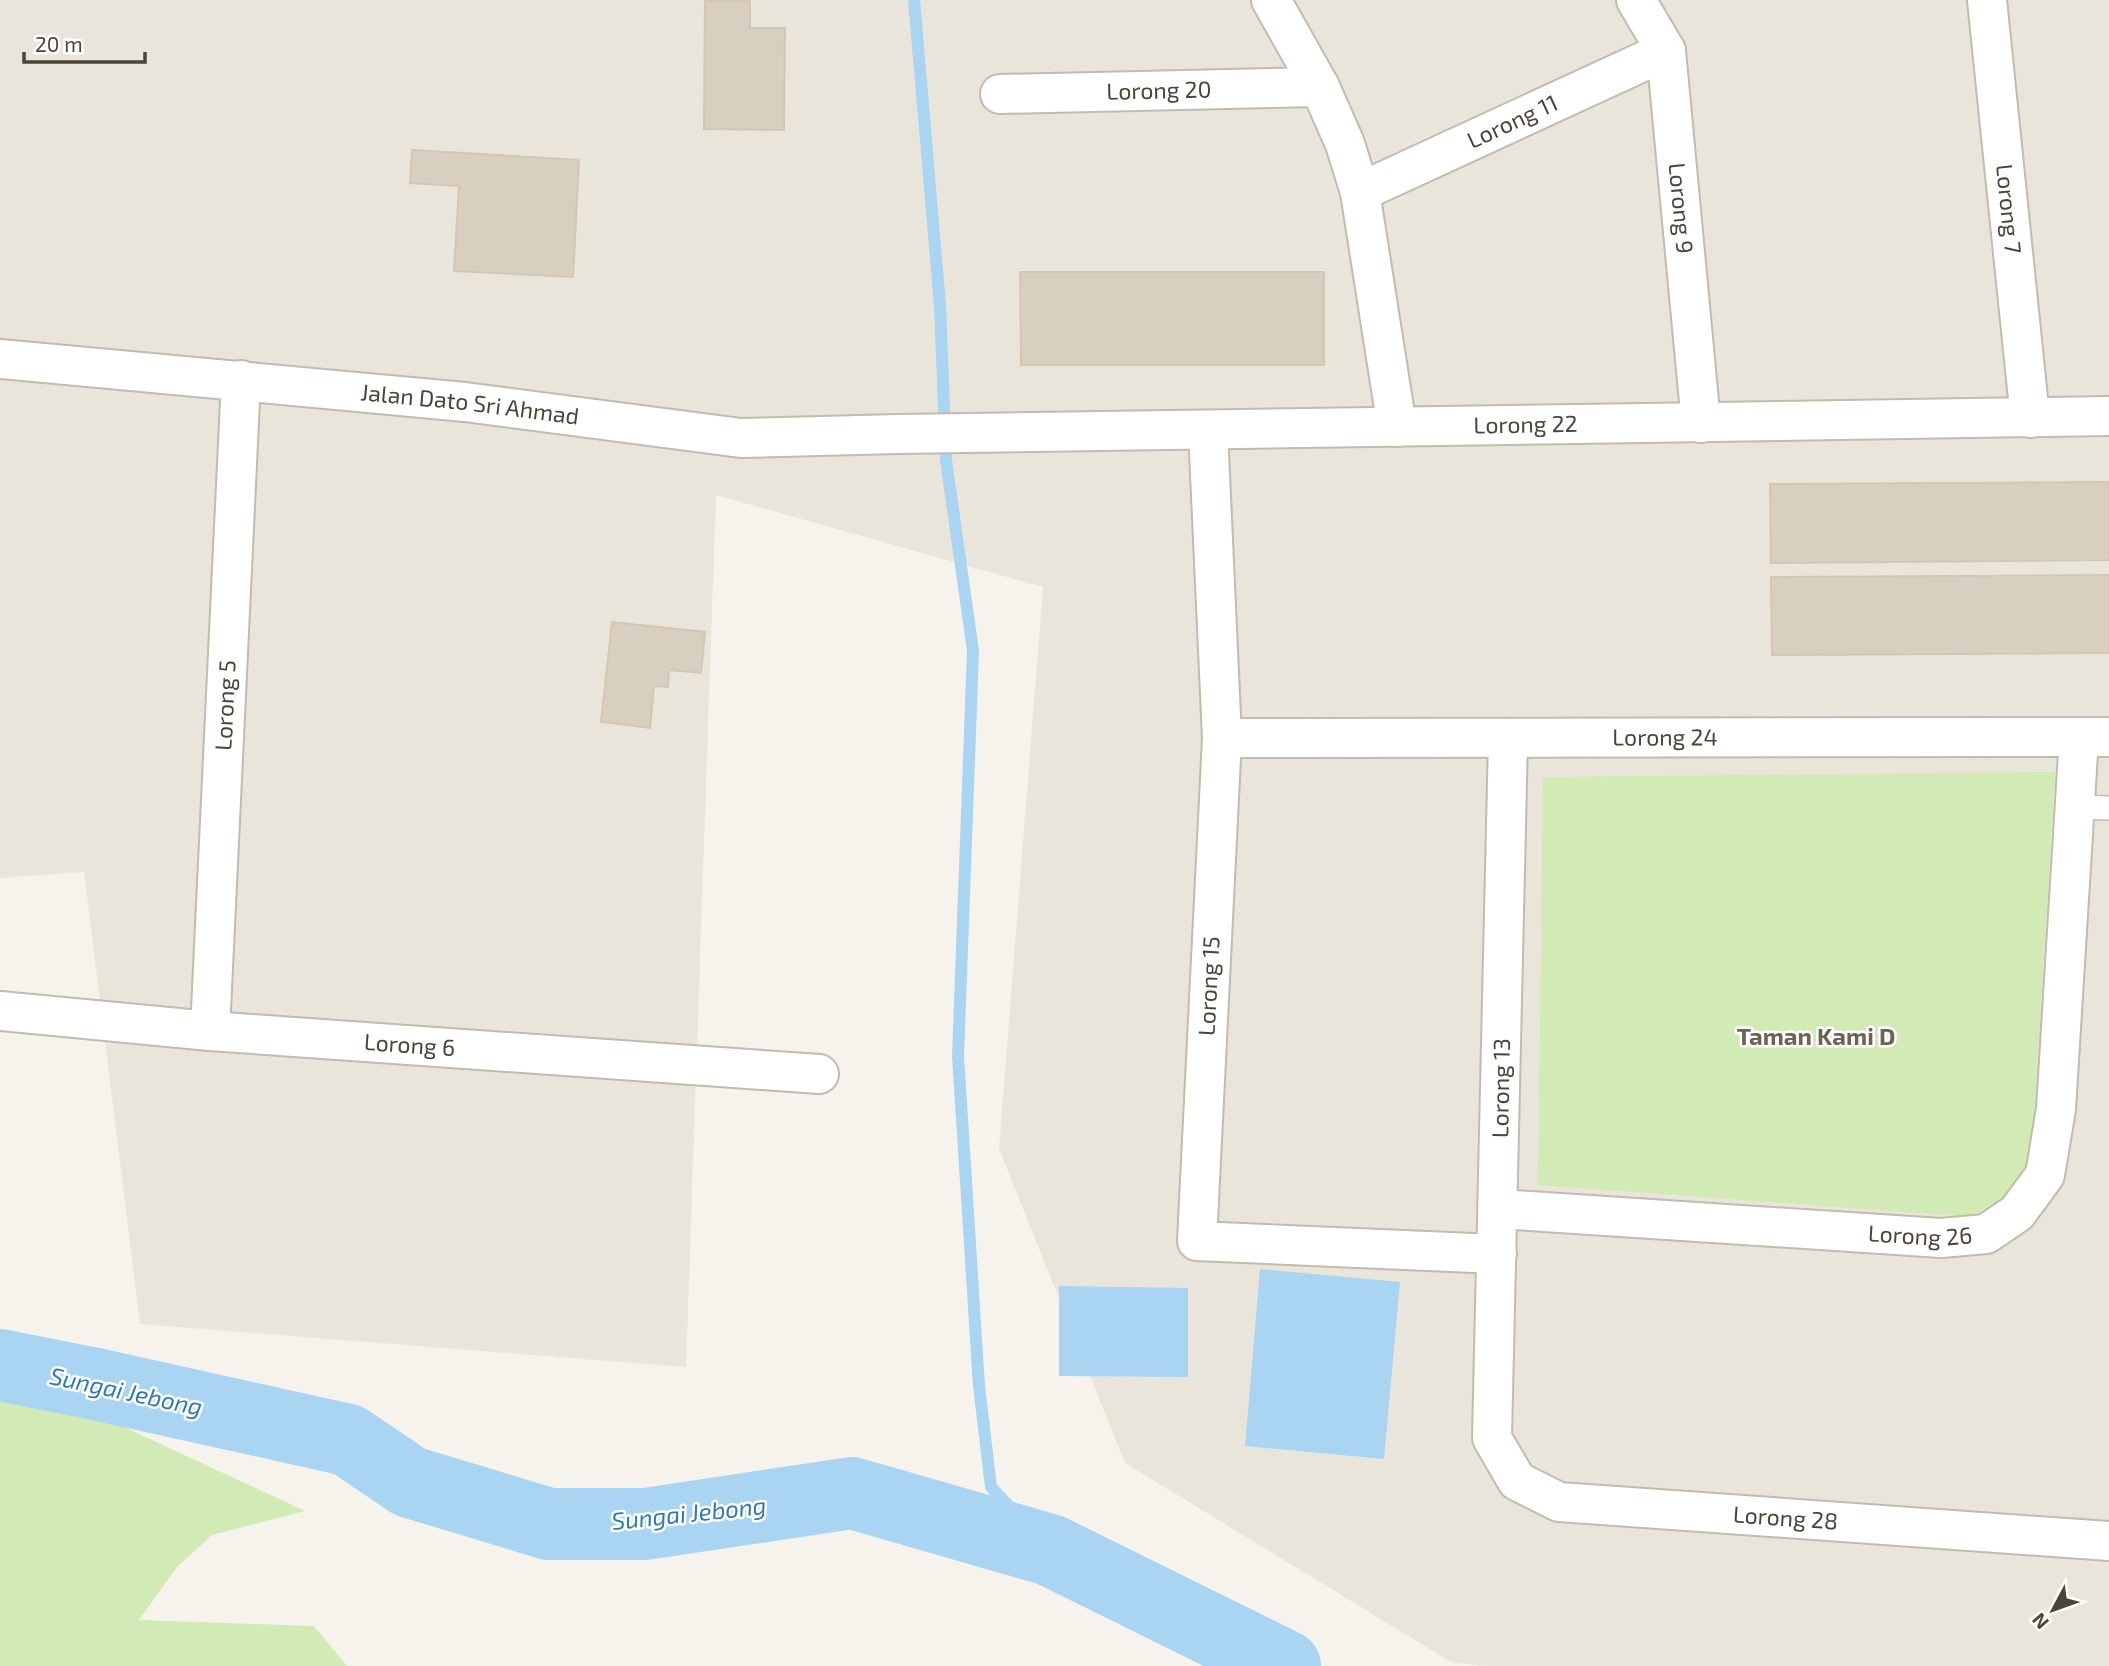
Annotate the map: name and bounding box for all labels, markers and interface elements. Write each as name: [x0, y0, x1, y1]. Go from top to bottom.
scale bar: [24, 21, 145, 65]
text: 20 m: [35, 31, 83, 56]
street label: Lorong 20: [1106, 74, 1212, 105]
street label: Lorong 11: [1462, 88, 1562, 154]
street label: Lorong 9: [1664, 161, 1700, 255]
street label: Lorong 7: [1991, 163, 2028, 255]
street label: Jalan Dato Sri Ahmad: [360, 377, 581, 430]
street label: Lorong 22: [1473, 409, 1578, 438]
street label: Lorong 5: [208, 659, 241, 751]
street label: Lorong 24: [1612, 722, 1718, 751]
street label: Lorong 15: [1191, 935, 1225, 1036]
district label: Taman Kami D: [1737, 1021, 1895, 1050]
street label: Lorong 6: [363, 1027, 456, 1061]
street label: Lorong 13: [1485, 1038, 1515, 1138]
street label: Lorong 26: [1867, 1218, 1973, 1251]
water label: Sungai Jebong: [47, 1360, 205, 1421]
water label: Sungai Jebong: [610, 1490, 768, 1535]
street label: Lorong 28: [1732, 1499, 1839, 1535]
north arrow: [2018, 1575, 2088, 1645]
text: N: [2027, 1609, 2053, 1634]

